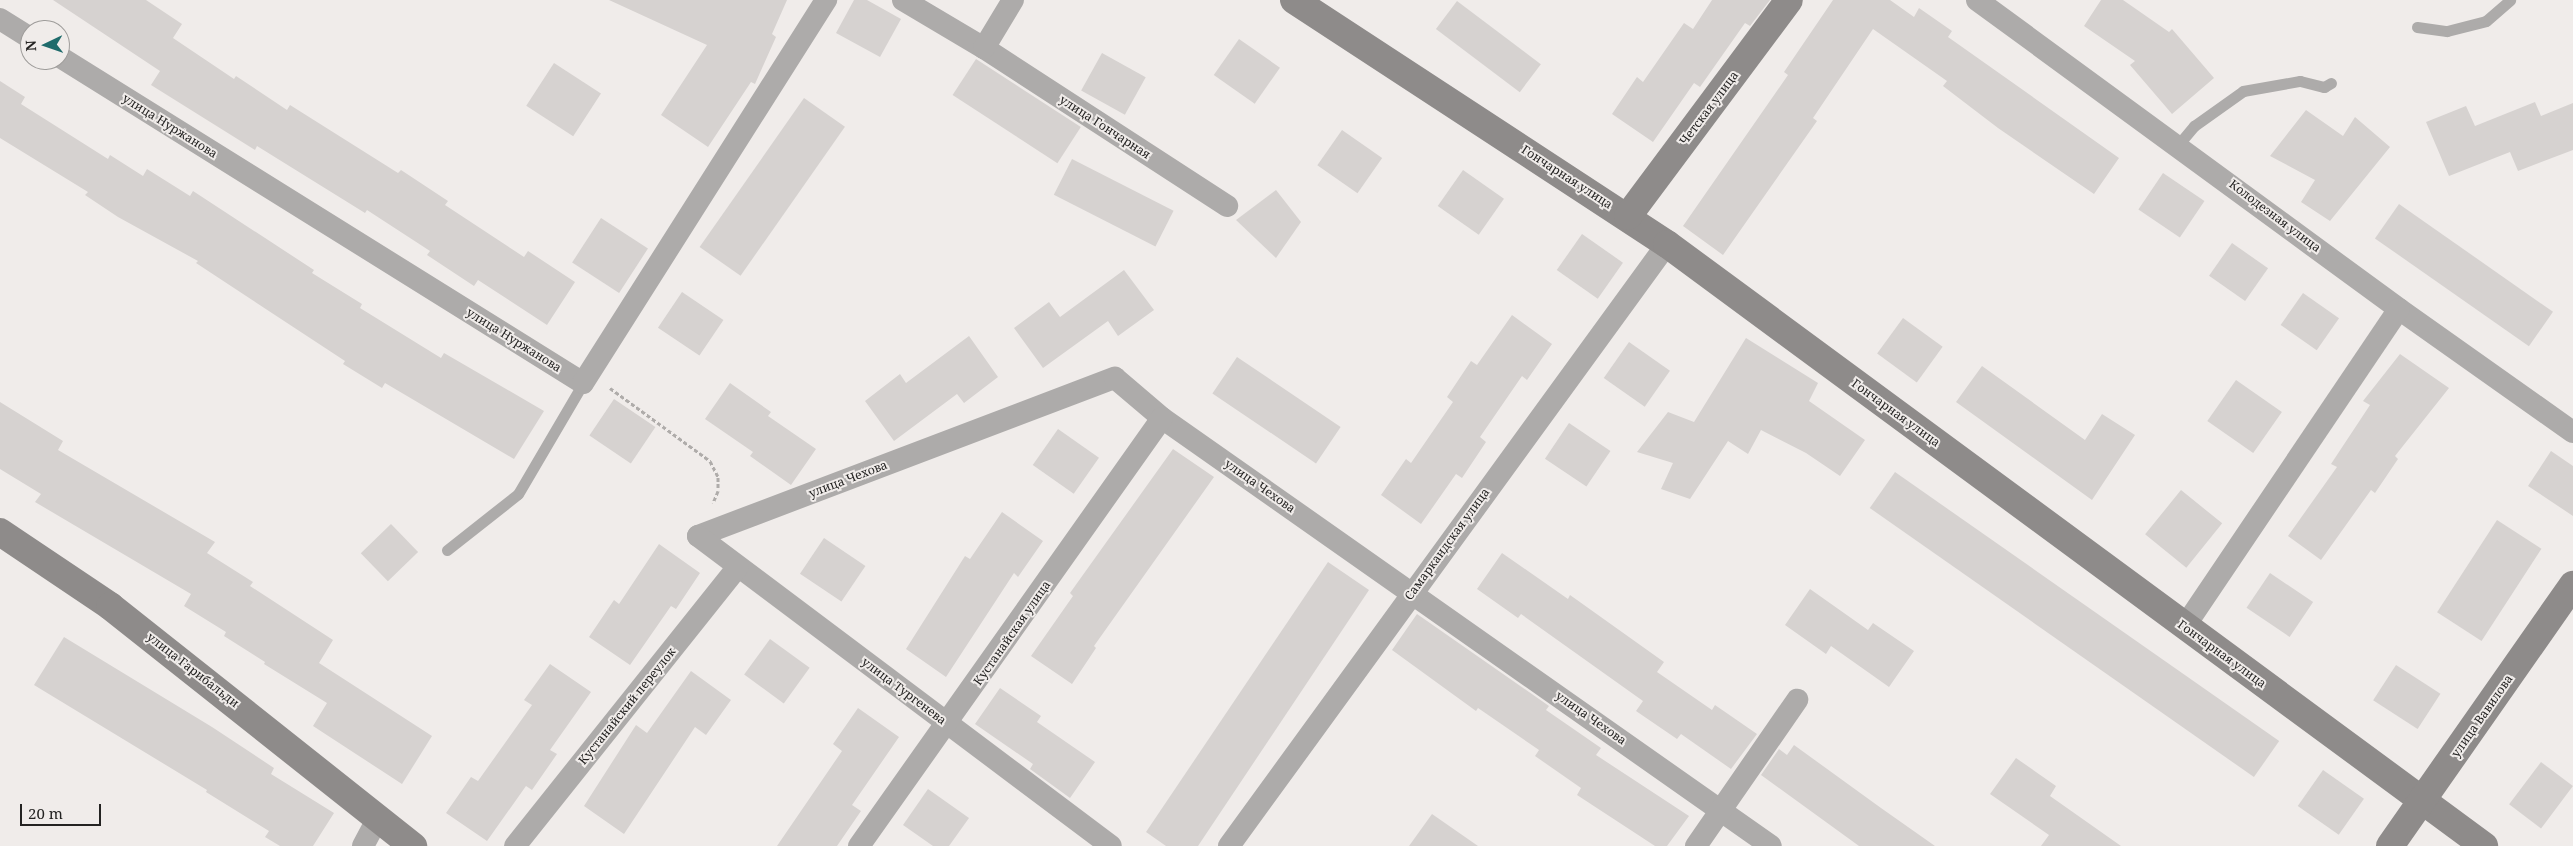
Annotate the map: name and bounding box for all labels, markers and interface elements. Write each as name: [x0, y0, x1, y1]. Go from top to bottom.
north arrow: [20, 20, 70, 70]
text: N: [21, 40, 40, 52]
street label: Четская улица: [1677, 68, 1741, 148]
street label: улица Нуржанова: [120, 91, 220, 161]
street label: улица Гончарная: [1057, 92, 1153, 162]
street label: Гончарная улица: [1519, 142, 1615, 212]
street label: Колодезная улица: [2226, 177, 2324, 255]
street label: улица Нуржанова: [464, 305, 564, 375]
street label: Гончарная улица: [1849, 376, 1943, 450]
street label: улица Чехова: [1222, 456, 1298, 516]
street label: улица Чехова: [807, 457, 889, 501]
street label: Самаркандская улица: [1402, 485, 1492, 603]
street label: Кустанайская улица: [970, 578, 1054, 688]
street label: Гончарная улица: [2175, 617, 2269, 691]
street label: улица Гарибальди: [144, 630, 242, 710]
street label: Кустанайский переулок: [575, 645, 679, 767]
street label: улица Тургенева: [859, 655, 949, 727]
street label: улица Вавилова: [2448, 672, 2516, 760]
street label: улица Чехова: [1553, 688, 1629, 748]
scale bar: [22, 794, 104, 826]
text: 20 m: [28, 803, 63, 823]

